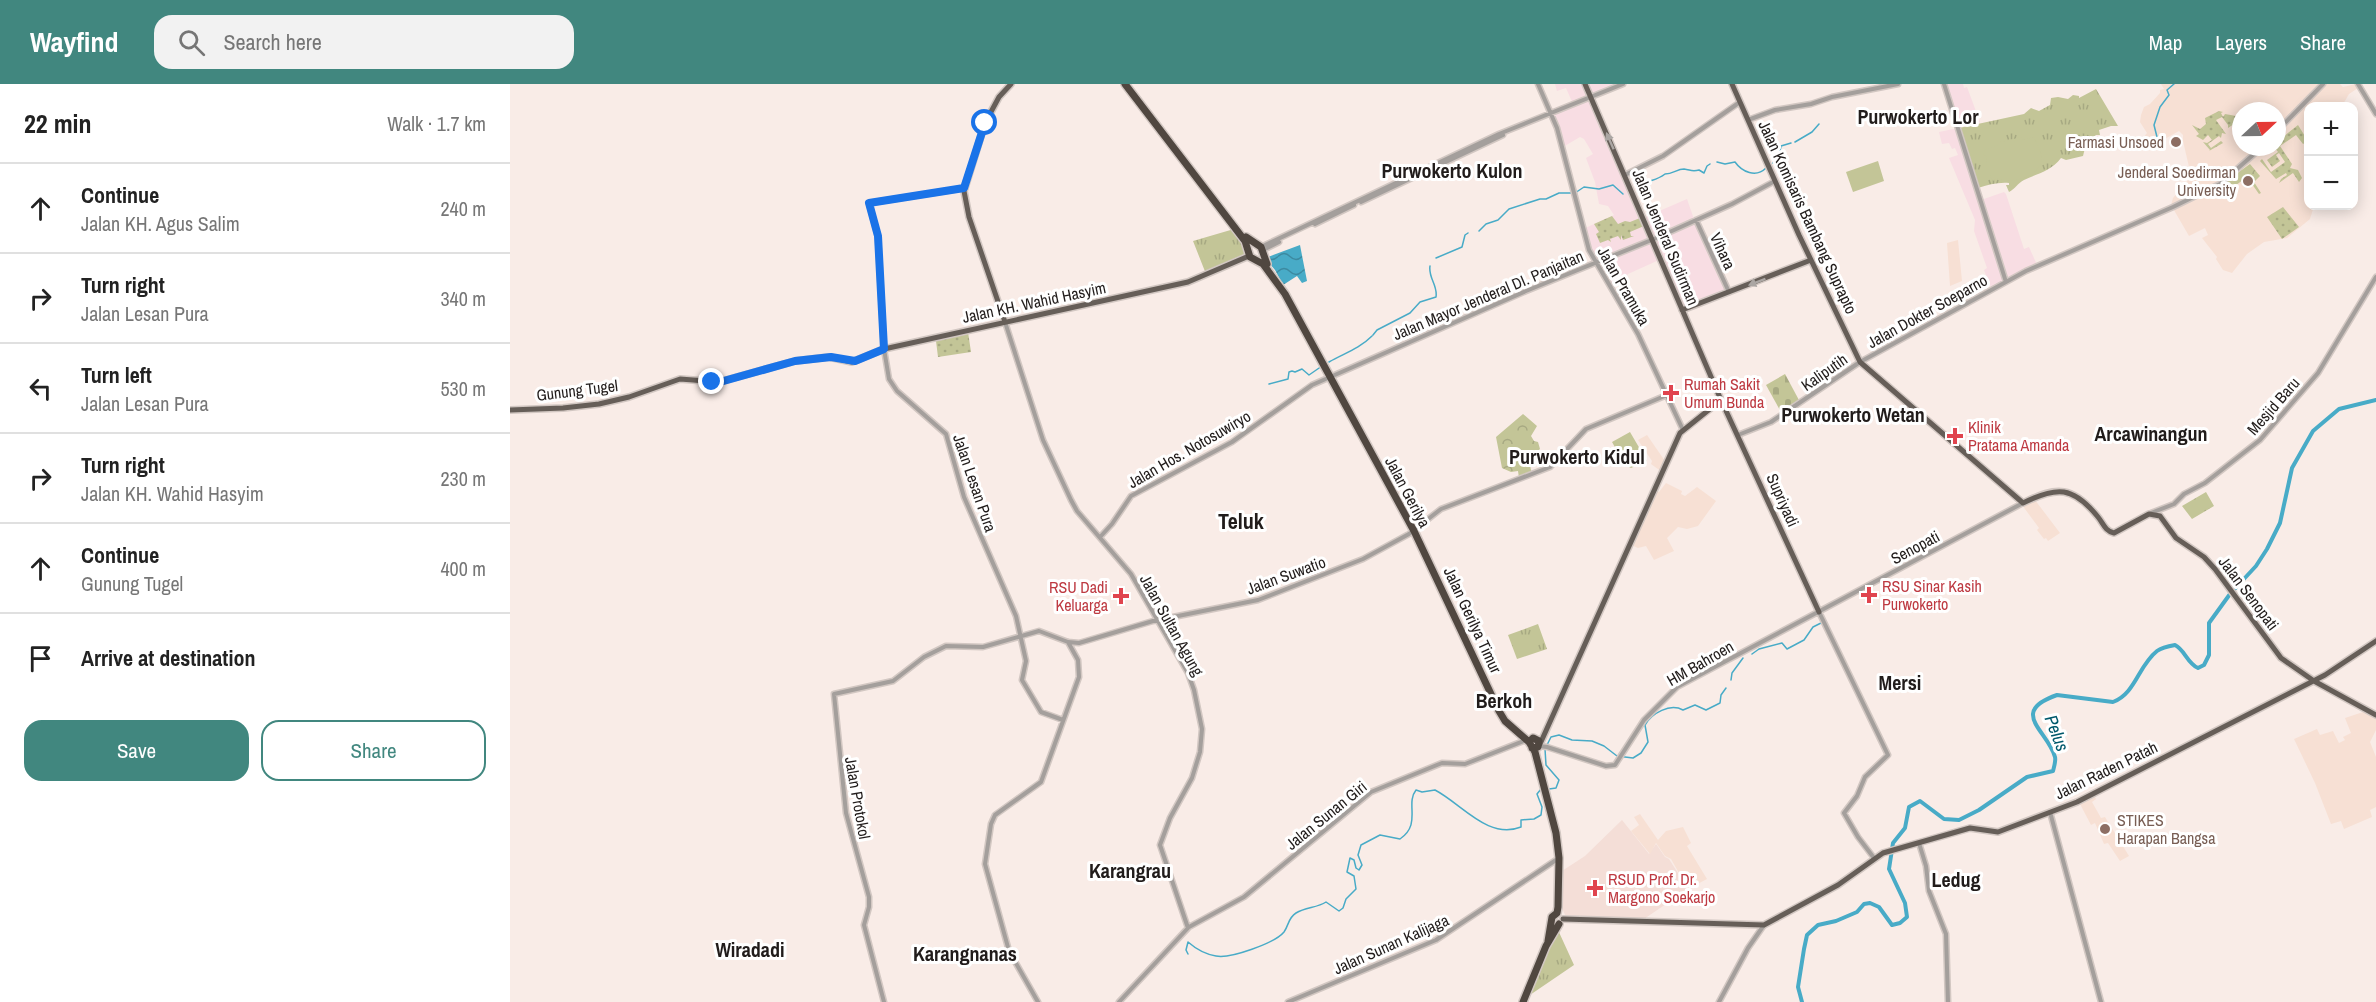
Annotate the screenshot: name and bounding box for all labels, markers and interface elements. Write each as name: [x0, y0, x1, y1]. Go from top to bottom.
search box: [154, 15, 574, 69]
text: Wayfind: [30, 23, 118, 61]
icon: search: [175, 26, 208, 59]
text: Search here: [223, 27, 322, 57]
text: Map: [2149, 28, 2182, 57]
text: Layers: [2215, 28, 2267, 57]
text: Share: [2300, 28, 2346, 57]
north arrow: [2232, 102, 2286, 156]
map controls: [2304, 102, 2358, 210]
button: +: [2304, 102, 2358, 156]
district label: Purwokerto Lor: [1857, 103, 1979, 130]
text: 22 min: [24, 106, 92, 141]
route start: [971, 109, 997, 135]
text: Walk · 1.7 km: [387, 110, 486, 137]
street label: Jalan Komisaris Bambang Suprapto: [1753, 117, 1863, 317]
place label: Farmasi Unsoed: [2068, 131, 2164, 153]
one-way arrow: [1605, 132, 1614, 149]
marker: Farmasi Unsoed: [2169, 135, 2183, 149]
button: −: [2304, 156, 2358, 210]
district label: Purwokerto Kulon: [1381, 157, 1523, 184]
place label: Jenderal Soedirman University: [2118, 161, 2236, 201]
street label: Jalan Jenderal Sudirman: [1627, 166, 1705, 308]
marker: Jenderal Soedirman University: [2241, 174, 2255, 188]
text: Continue: [81, 180, 159, 210]
icon: ahead: [24, 192, 57, 225]
text: 240 m: [440, 195, 486, 222]
text: Jalan KH. Agus Salim: [81, 210, 240, 237]
street label: Vihara: [1705, 229, 1741, 274]
street label: Jalan Pramuka: [1593, 243, 1656, 330]
street label: Jalan Mayor Jenderal DI. Panjaitan: [1389, 245, 1587, 345]
street label: Jalan Dokter Soeparno: [1863, 269, 1991, 353]
text: Turn right: [81, 270, 165, 300]
street label: Jalan KH. Wahid Hasyim: [960, 276, 1108, 328]
one-way arrow: [1748, 278, 1766, 287]
icon: right: [24, 282, 57, 315]
text: 340 m: [440, 285, 486, 312]
text: Jalan Lesan Pura: [81, 300, 209, 327]
street label: Kaliputih: [1796, 348, 1852, 396]
text: Turn left: [81, 360, 152, 390]
route end: [698, 368, 724, 394]
icon: left: [24, 372, 57, 405]
street label: Mesjid Baru: [2242, 372, 2304, 440]
place label: Rumah Sakit Umum Bunda: [1684, 373, 1765, 413]
street label: Gunung Tugel: [535, 374, 619, 406]
text: 530 m: [440, 375, 486, 402]
marker: Rumah Sakit Umum Bunda: [1662, 384, 1680, 402]
text: Jalan Lesan Pura: [81, 390, 209, 417]
district label: Purwokerto Wetan: [1781, 401, 1925, 428]
street label: Jalan Hos. Notosuwiryo: [1124, 405, 1254, 493]
place label: Klinik Pratama Amanda: [1968, 416, 2070, 456]
district label: Arcawinangun: [2095, 420, 2208, 447]
marker: Klinik Pratama Amanda: [1946, 427, 1964, 445]
street label: Jalan Lesan Pura: [948, 431, 1002, 536]
district label: Purwokerto Kidul: [1509, 443, 1645, 470]
text: Turn right: [81, 450, 165, 480]
street label: Jalan Gerilya: [1380, 453, 1436, 532]
icon: right: [24, 462, 57, 495]
text: 230 m: [440, 465, 486, 492]
street label: Supriyadi: [1762, 470, 1804, 530]
text: Jalan KH. Wahid Hasyim: [81, 480, 264, 507]
district label: Teluk: [1218, 506, 1265, 536]
street label: Senopati: [1887, 525, 1943, 569]
text: Continue: [81, 540, 159, 570]
street label: Jalan Suwatio: [1244, 551, 1328, 599]
street label: Jalan Senopati: [2214, 551, 2284, 635]
icon: ahead: [24, 552, 57, 585]
text: 400 m: [440, 555, 486, 582]
street label: Jalan Gerilya Timur: [1439, 563, 1507, 677]
text: Gunung Tugel: [81, 570, 183, 597]
street label: Jalan Sultan Agung: [1135, 570, 1209, 680]
place label: RSU Sinar Kasih Purwokerto: [1882, 575, 1982, 615]
place label: RSU Dadi Keluarga: [1049, 576, 1109, 616]
marker: RSU Sinar Kasih Purwokerto: [1860, 586, 1878, 604]
marker: RSU Dadi Keluarga: [1112, 587, 1130, 605]
street label: HM Bahroen: [1663, 635, 1737, 691]
icon: arrive: [24, 642, 57, 675]
text: Arrive at destination: [81, 643, 255, 673]
district label: Mersi: [1879, 669, 1921, 696]
district label: Berkoh: [1476, 687, 1532, 714]
water label: Pelus: [2039, 711, 2075, 755]
button: Save: [24, 720, 249, 781]
button: Share: [261, 720, 486, 781]
street label: Jalan Raden Patah: [2051, 736, 2161, 804]
street label: Jalan Protokol: [840, 755, 876, 841]
street label: Jalan Sunan Giri: [1281, 775, 1371, 855]
place label: STIKES Harapan Bangsa: [2117, 809, 2216, 849]
marker: STIKES Harapan Bangsa: [2098, 822, 2112, 836]
district label: Karangrau: [1089, 857, 1171, 884]
district label: Ledug: [1931, 866, 1981, 893]
place label: RSUD Prof. Dr. Margono Soekarjo: [1608, 868, 1715, 908]
marker: RSUD Prof. Dr. Margono Soekarjo: [1586, 879, 1604, 897]
street label: Jalan Sunan Kalijaga: [1330, 908, 1453, 979]
district label: Wiradadi: [715, 936, 785, 963]
district label: Karangnanas: [913, 940, 1017, 967]

